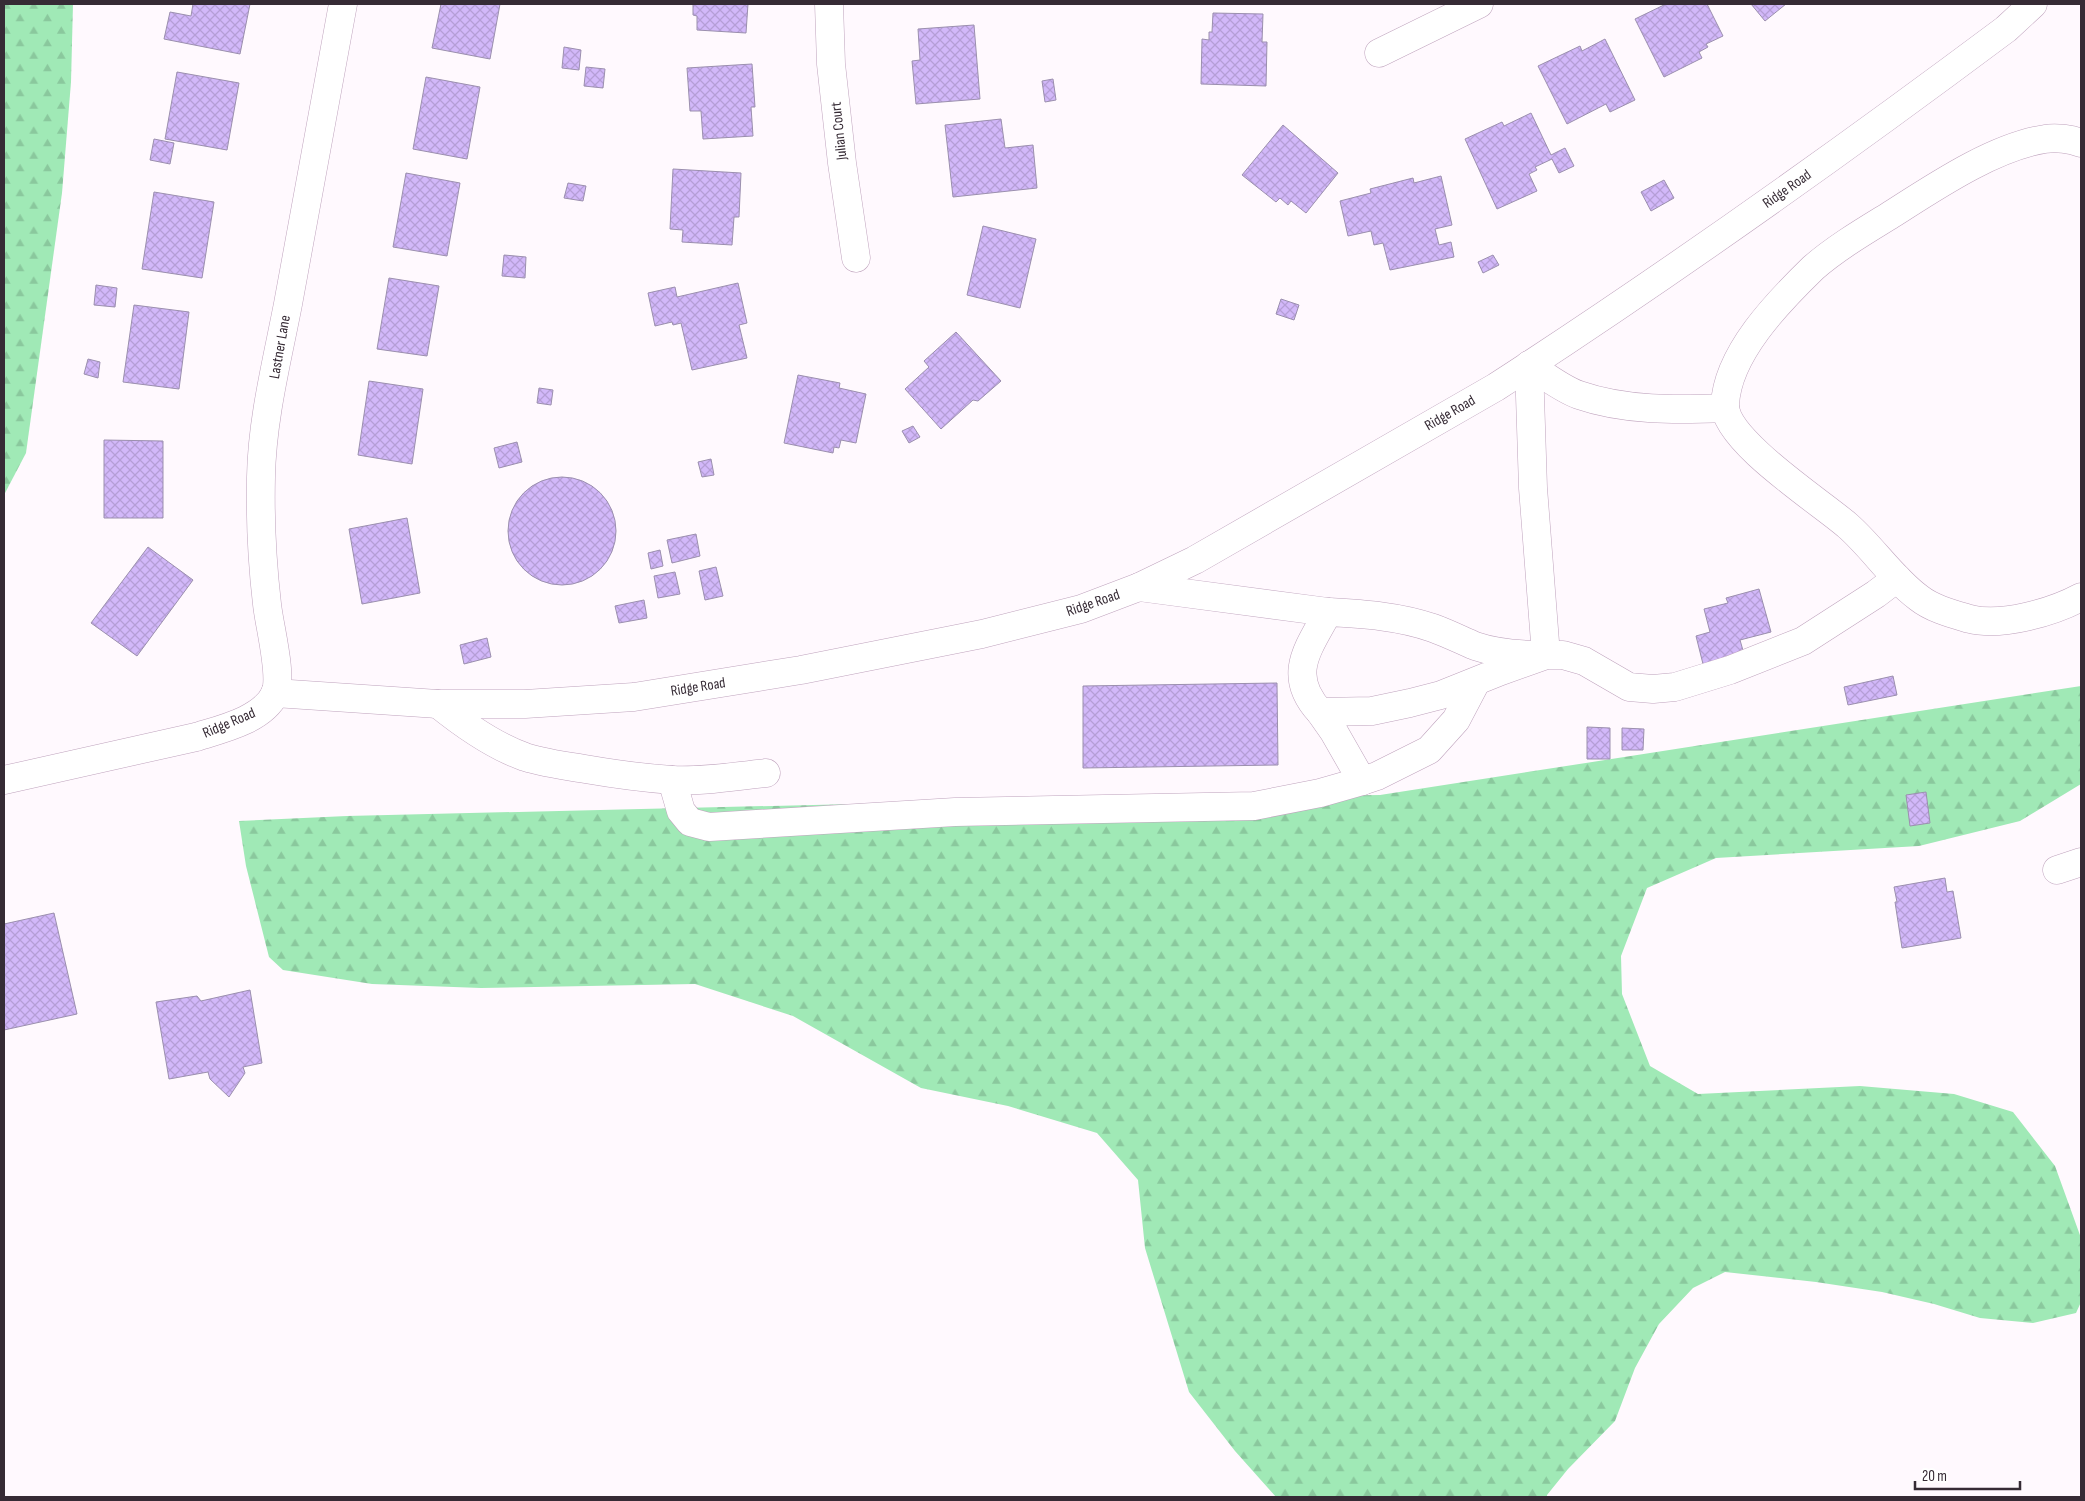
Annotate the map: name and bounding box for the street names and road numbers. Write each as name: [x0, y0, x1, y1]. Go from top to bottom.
street label: Julian Court: [826, 100, 852, 162]
street label: Ridge Road: [1759, 165, 1815, 213]
street label: Lastner Lane: [265, 314, 295, 380]
street label: Ridge Road: [1421, 391, 1479, 435]
street label: Ridge Road: [1064, 585, 1122, 621]
street label: Ridge Road: [669, 673, 727, 701]
street label: Ridge Road: [200, 703, 258, 743]

